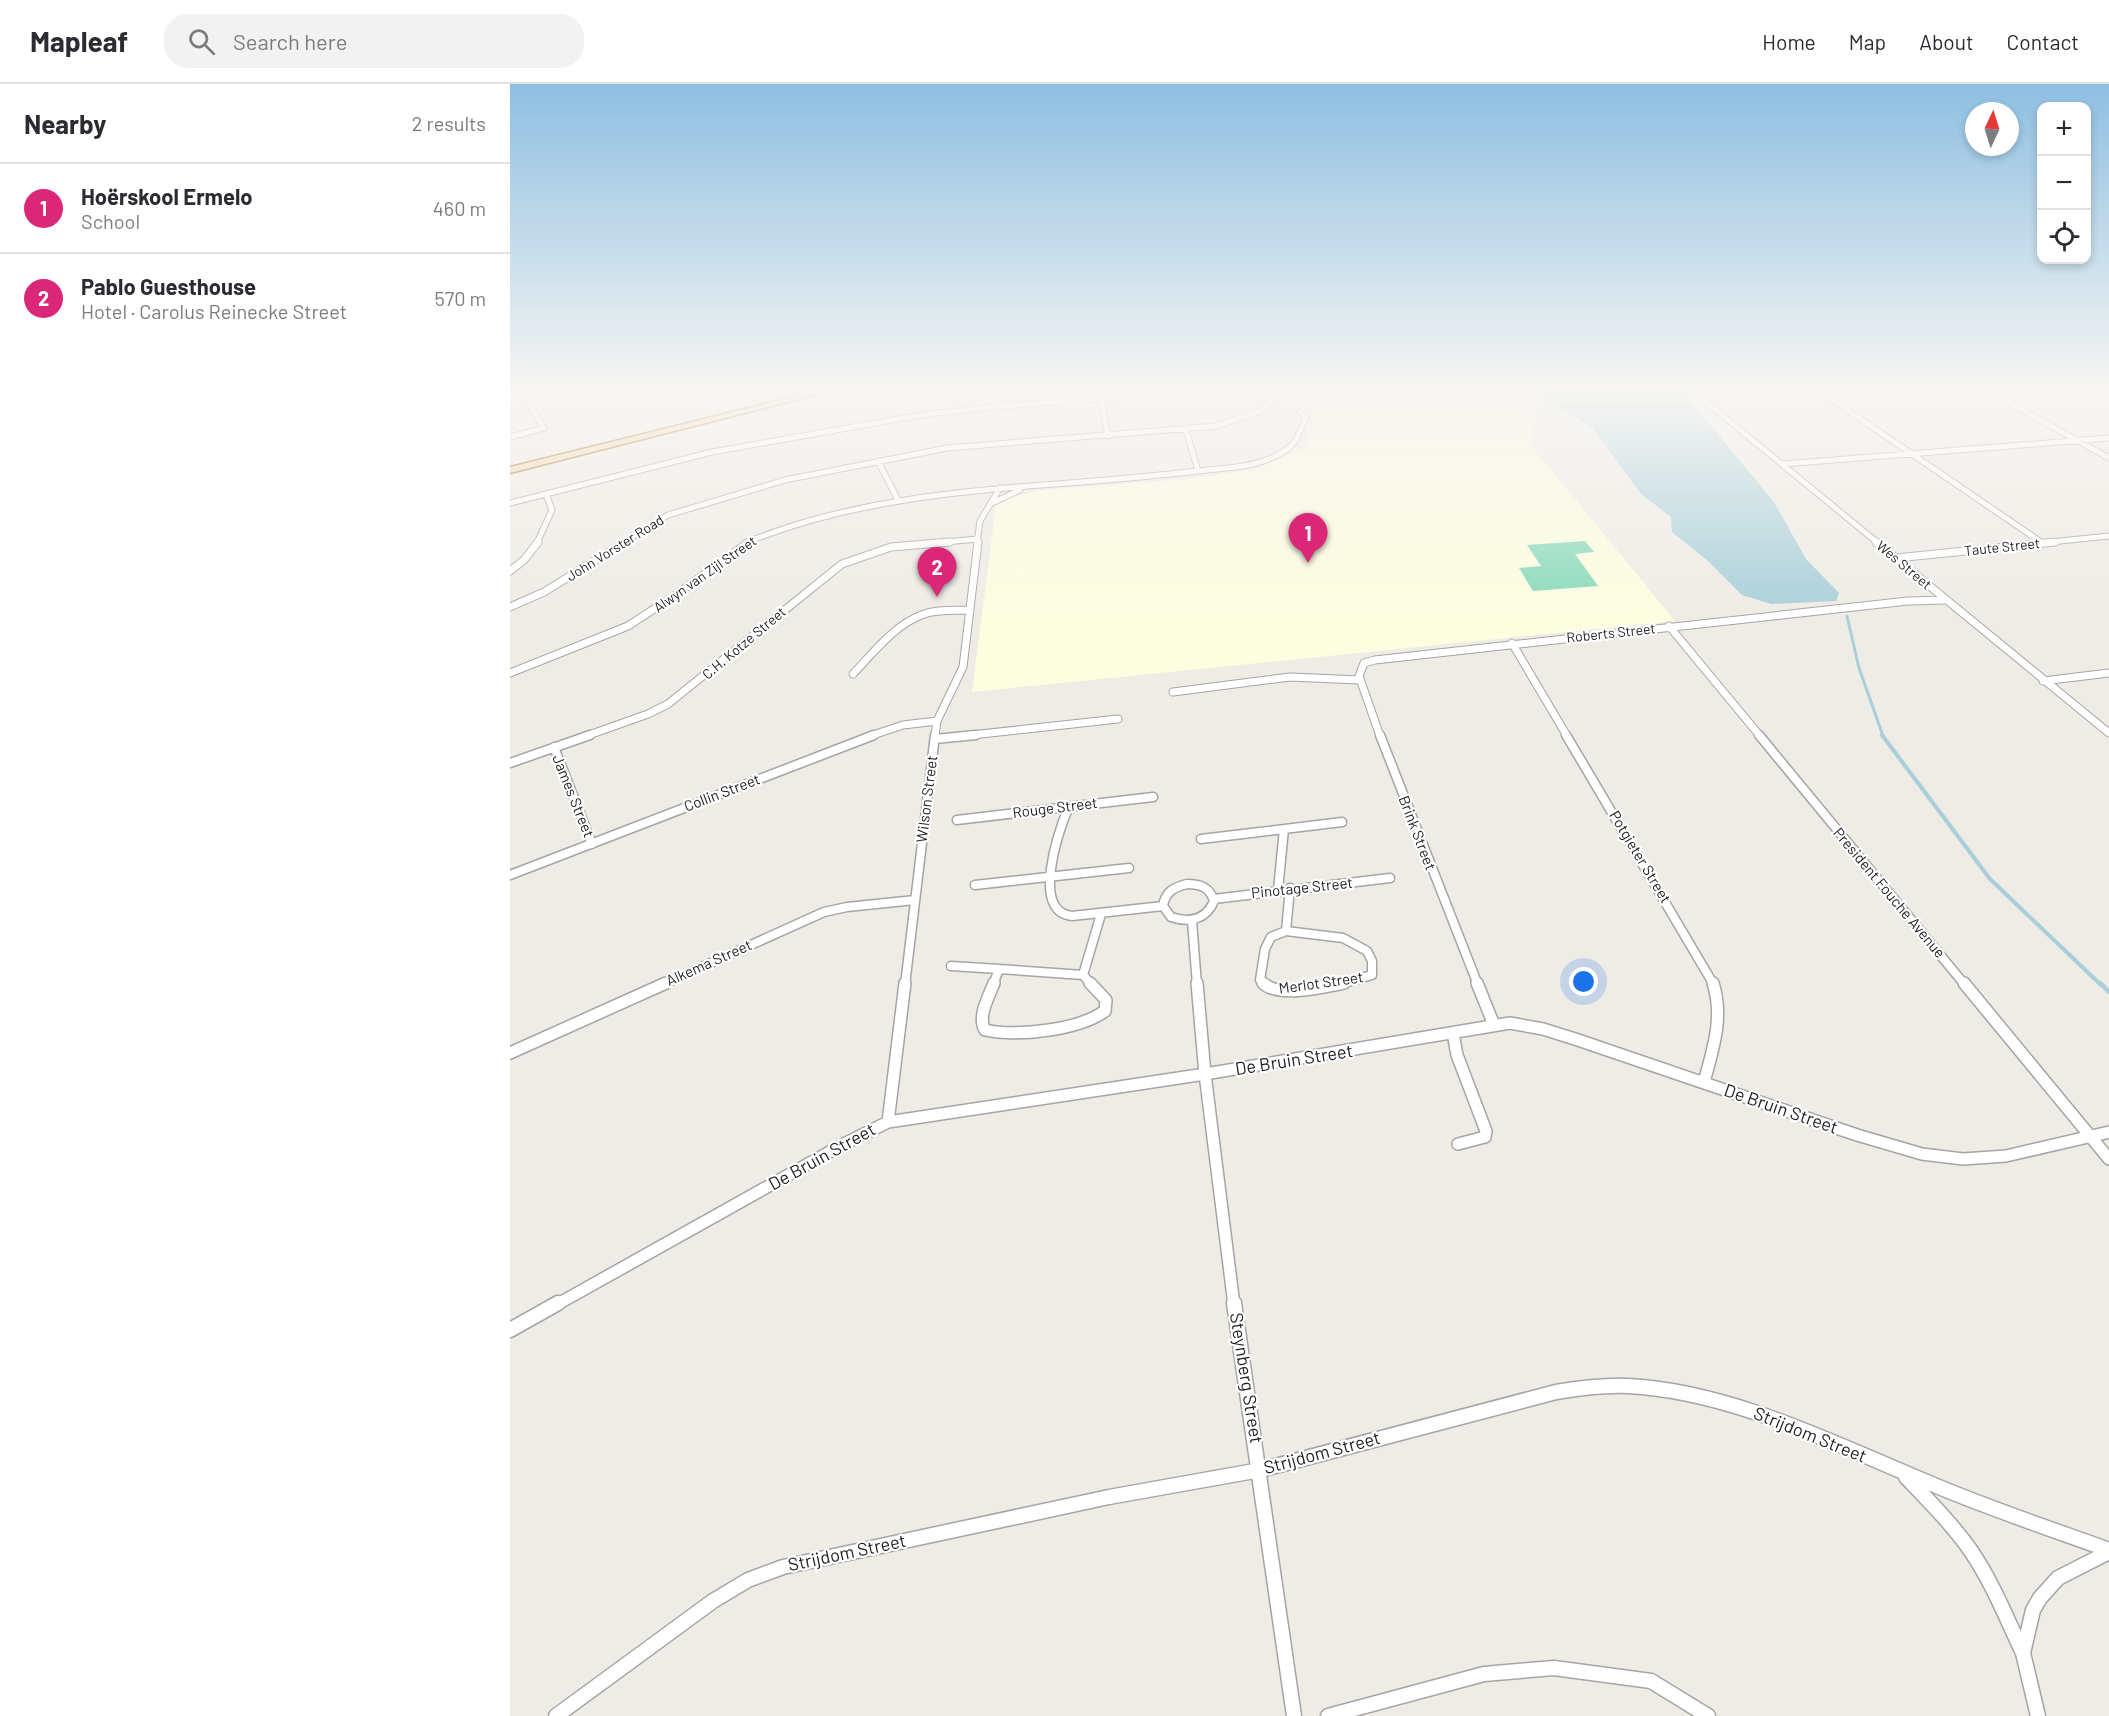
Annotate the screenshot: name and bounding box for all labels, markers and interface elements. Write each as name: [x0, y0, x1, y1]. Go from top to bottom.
search box: [164, 14, 584, 68]
text: Mapleaf: [30, 24, 128, 58]
icon: search: [185, 25, 218, 58]
text: Search here: [233, 28, 347, 54]
text: Home: [1762, 29, 1816, 54]
text: Map: [1849, 29, 1886, 54]
text: About: [1919, 29, 1974, 54]
text: Contact: [2007, 29, 2079, 54]
north arrow: [1965, 102, 2019, 156]
map controls: [2037, 102, 2091, 264]
button: +: [2037, 102, 2091, 156]
text: Nearby: [24, 108, 106, 139]
text: 2 results: [412, 111, 486, 135]
button: −: [2037, 156, 2091, 210]
text: Hoërskool Ermelo: [81, 183, 253, 209]
text: 1: [40, 196, 47, 220]
text: 460 m: [433, 196, 486, 220]
text: School: [81, 209, 140, 233]
button: locate: [2037, 210, 2091, 264]
text: Pablo Guesthouse: [81, 273, 256, 299]
text: 2: [38, 286, 49, 310]
text: 570 m: [434, 286, 486, 310]
text: Hotel · Carolus Reinecke Street: [81, 299, 347, 323]
street label: John Vorster Road: [563, 511, 667, 584]
pin: 1: [1288, 514, 1328, 563]
street label: Alwyn van Zijl Street: [650, 532, 759, 615]
street label: Taute Street: [1963, 534, 2041, 559]
street label: Wes Street: [1873, 537, 1935, 593]
pin: 2: [918, 548, 956, 597]
street label: C.H. Kotze Street: [698, 603, 789, 683]
street label: Roberts Street: [1566, 619, 1656, 646]
street label: James Street: [549, 752, 599, 840]
street label: Wilson Street: [912, 754, 940, 844]
street label: Collin Street: [681, 769, 762, 815]
street label: Rouge Street: [1011, 793, 1098, 821]
street label: Brink Street: [1396, 793, 1440, 872]
street label: Potgieter Street: [1606, 807, 1675, 906]
street label: President Fouche Avenue: [1830, 824, 1950, 961]
street label: Pinotage Street: [1250, 873, 1353, 901]
street label: Alkema Street: [663, 935, 754, 989]
street label: Merlot Street: [1277, 967, 1364, 997]
your location: [1569, 967, 1598, 996]
street label: De Bruin Street: [1233, 1039, 1354, 1079]
street label: De Bruin Street: [1722, 1078, 1841, 1138]
street label: De Bruin Street: [764, 1118, 879, 1195]
street label: Steynberg Street: [1226, 1311, 1268, 1445]
street label: Strijdom Street: [1751, 1401, 1870, 1467]
street label: Strijdom Street: [1261, 1426, 1382, 1478]
street label: Strijdom Street: [786, 1529, 908, 1575]

